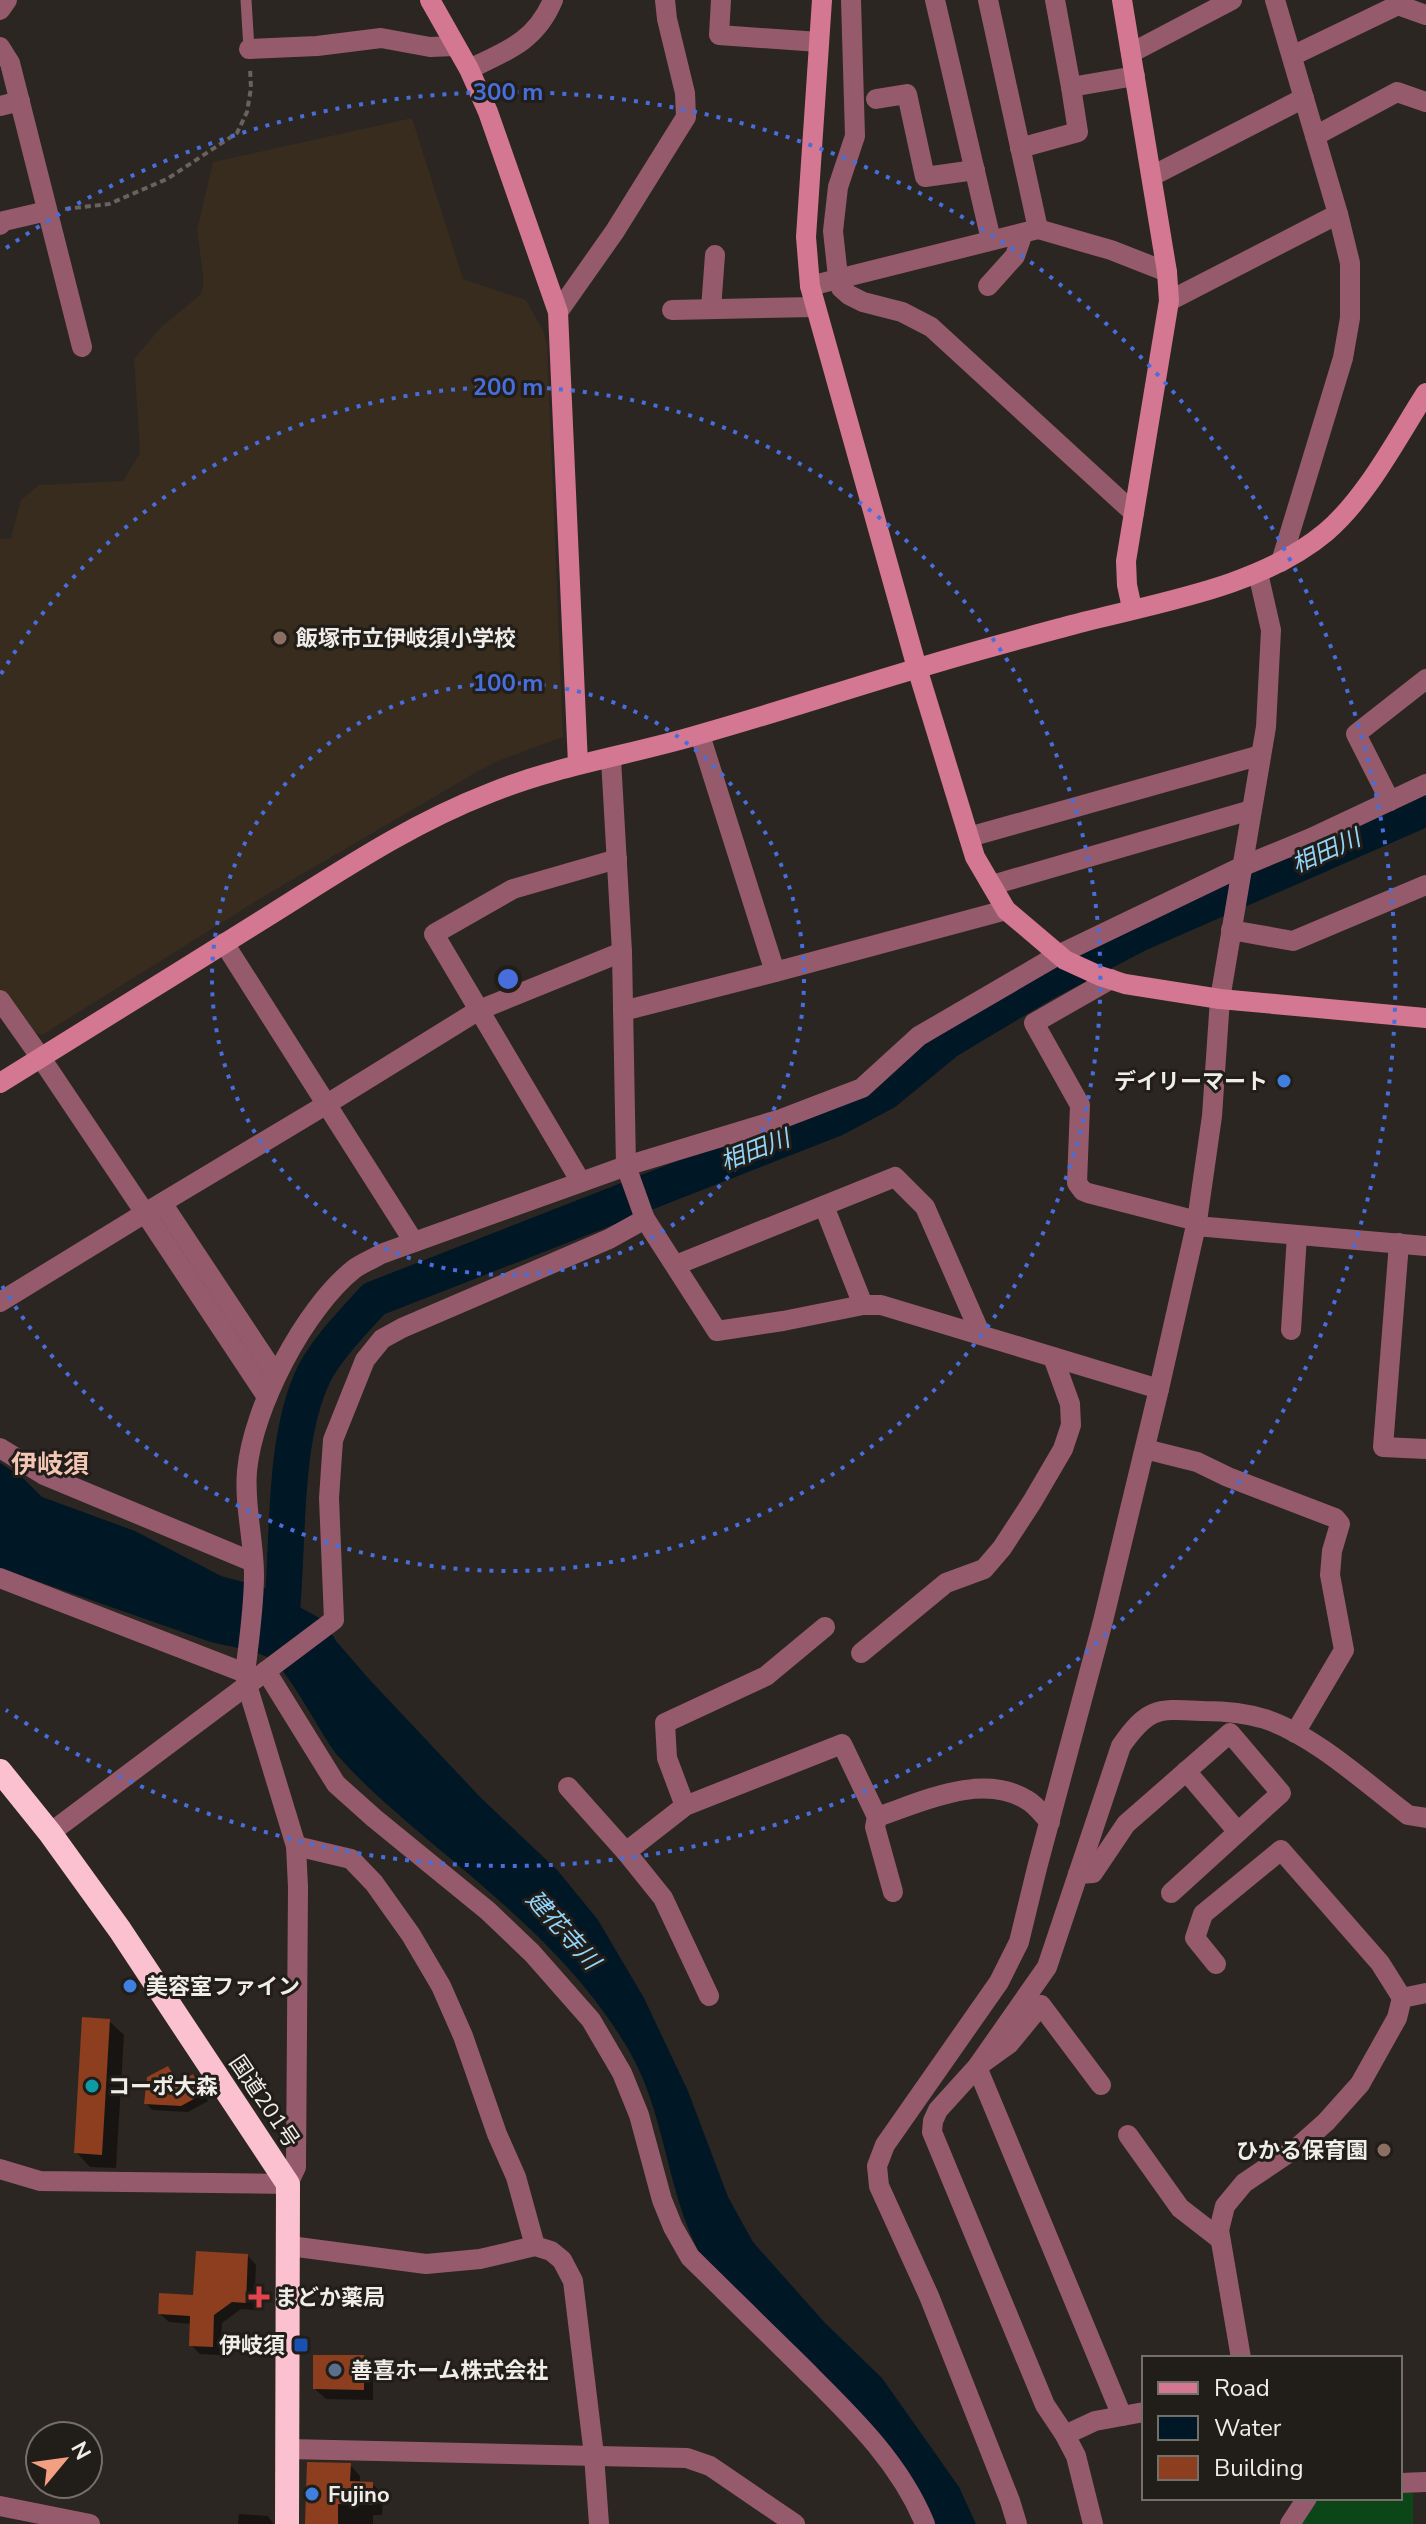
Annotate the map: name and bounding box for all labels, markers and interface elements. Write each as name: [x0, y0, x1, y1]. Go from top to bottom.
text: 300 m: [473, 76, 543, 108]
text: 200 m: [473, 371, 543, 403]
place label: 飯塚市立伊岐須小学校: [295, 624, 516, 654]
marker: 飯塚市立伊岐須小学校: [271, 629, 289, 647]
text: 100 m: [473, 667, 543, 699]
water label: 相田川: [1287, 821, 1368, 880]
centre of rings: [494, 965, 522, 993]
place label: デイリーマート: [1114, 1067, 1268, 1097]
marker: デイリーマート: [1275, 1072, 1293, 1090]
water label: 相田川: [716, 1121, 797, 1178]
district label: 伊岐須: [11, 1447, 89, 1482]
water label: 建花寺川: [519, 1884, 609, 1979]
place label: 美容室ファイン: [146, 1972, 300, 2002]
marker: 美容室ファイン: [121, 1977, 139, 1995]
street label: 国道201号: [222, 2049, 306, 2154]
place label: コーポ大森: [108, 2072, 218, 2102]
marker: コーポ大森: [83, 2077, 101, 2095]
place label: ひかる保育園: [1236, 2136, 1368, 2166]
marker: ひかる保育園: [1375, 2141, 1393, 2159]
place label: まどか薬局: [275, 2283, 385, 2313]
marker: まどか薬局: [250, 2288, 268, 2306]
place label: 伊岐須: [219, 2331, 285, 2361]
marker: 伊岐須: [292, 2336, 310, 2354]
place label: 善喜ホーム株式会社: [351, 2356, 548, 2386]
legend: [1142, 2356, 1402, 2500]
marker: 善喜ホーム株式会社: [326, 2361, 344, 2379]
text: Road: [1214, 2372, 1270, 2404]
text: Water: [1214, 2412, 1282, 2444]
north arrow: [24, 2420, 104, 2500]
text: N: [64, 2436, 98, 2465]
text: Building: [1214, 2452, 1304, 2484]
place label: Fujino: [328, 2480, 390, 2510]
marker: Fujino: [303, 2485, 321, 2503]

